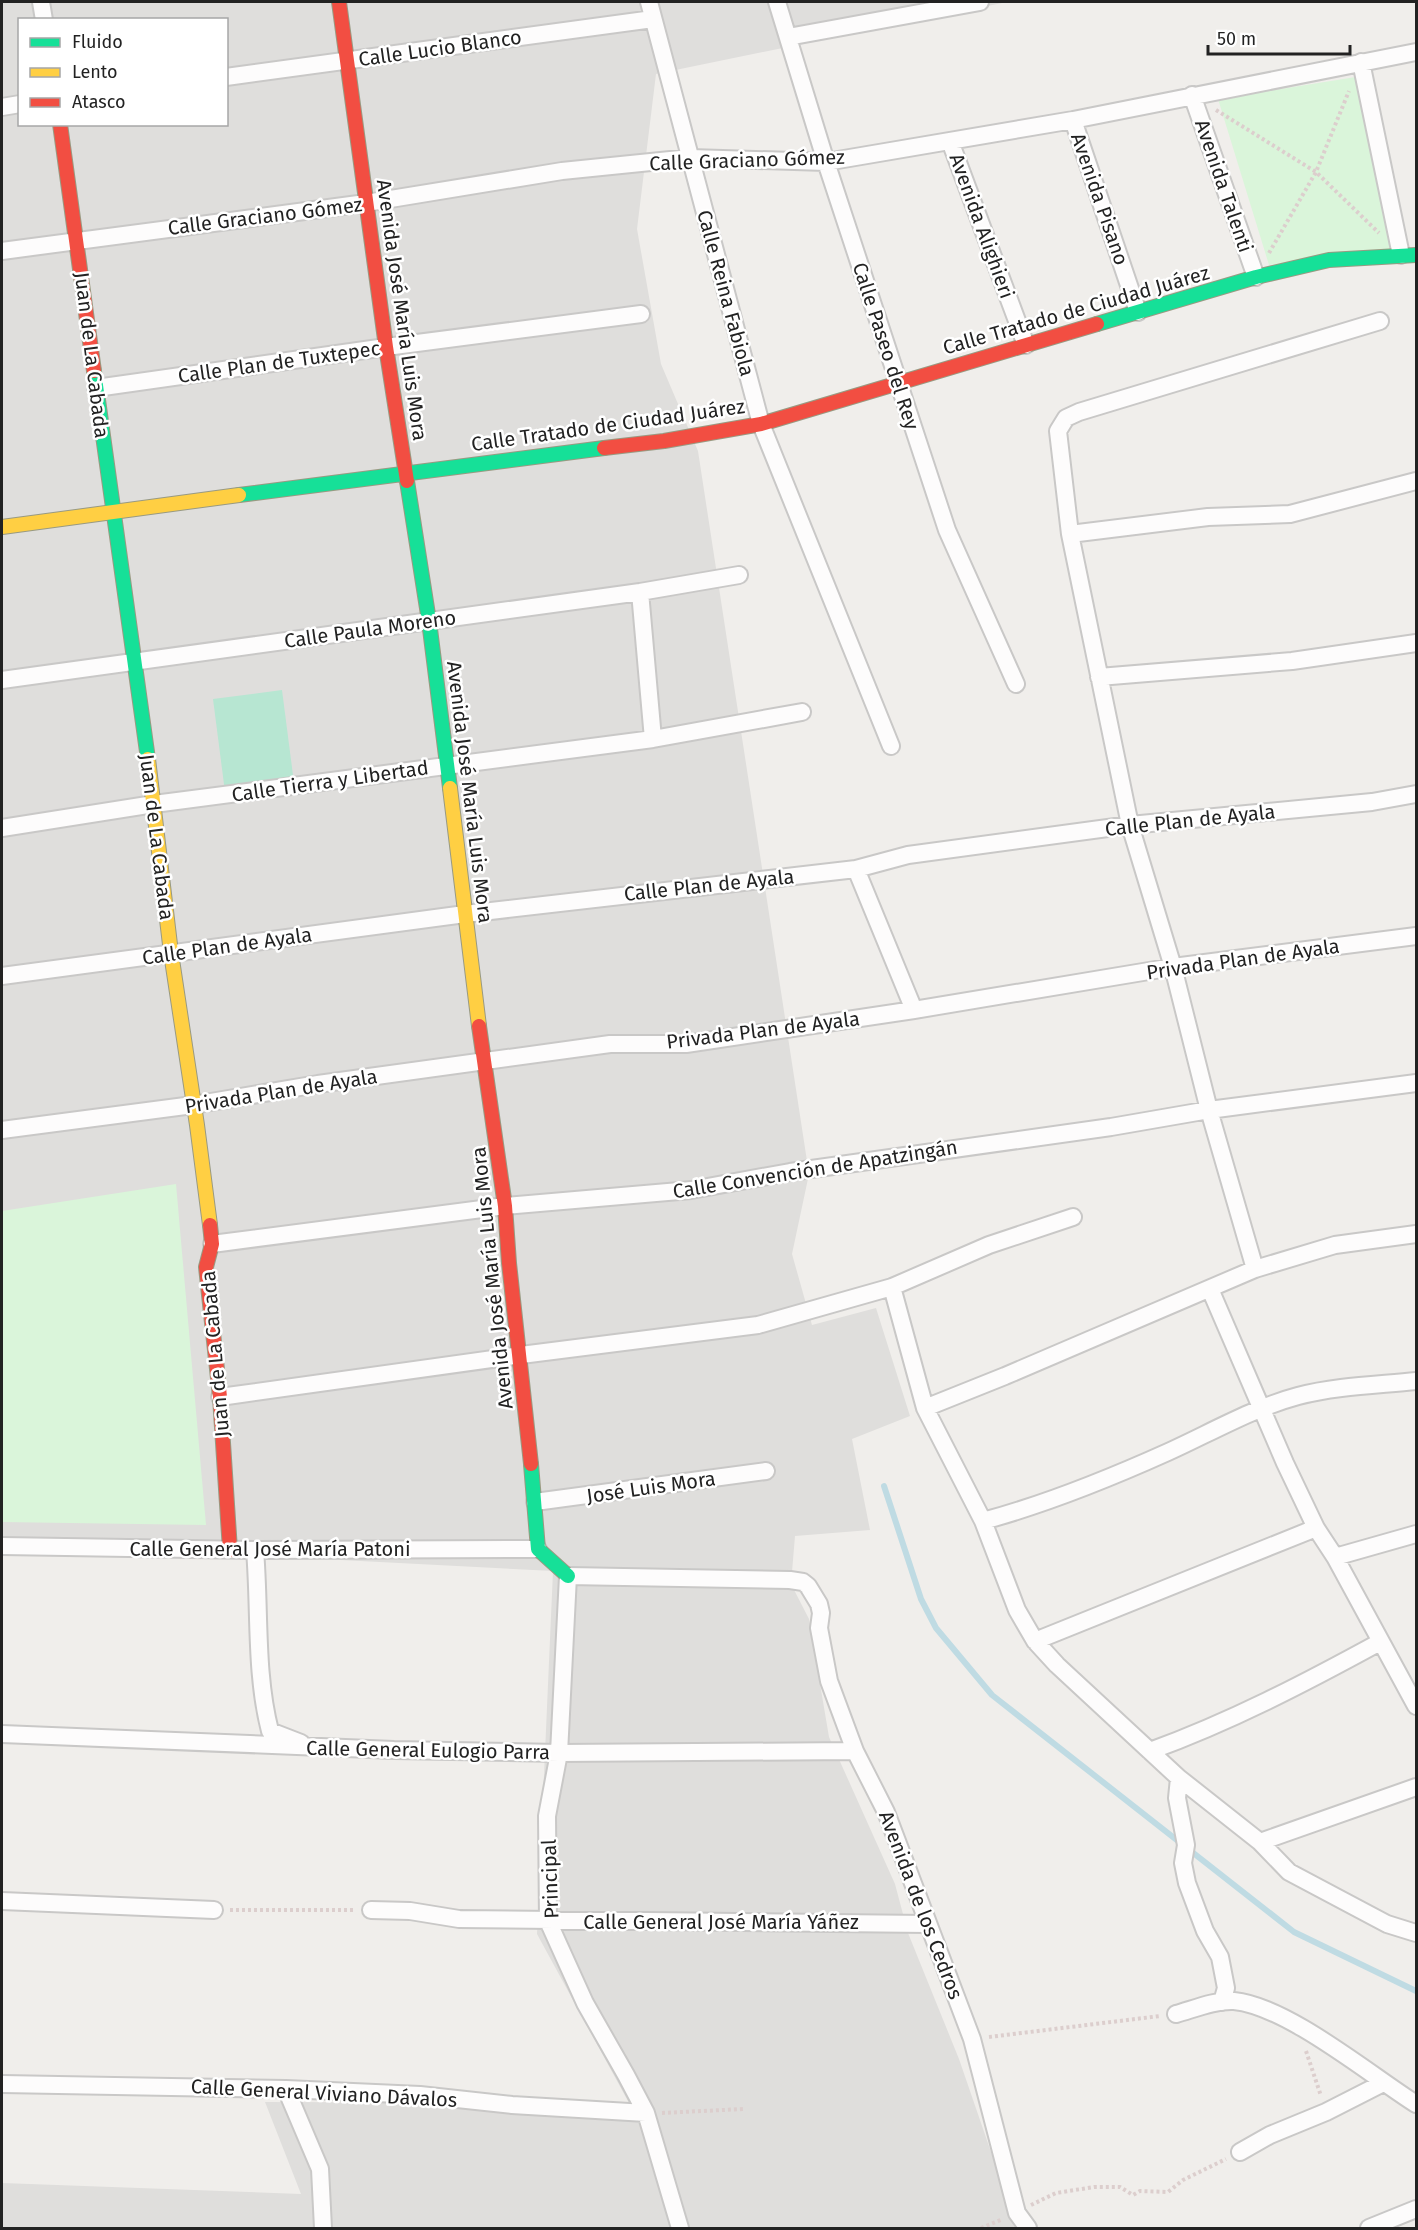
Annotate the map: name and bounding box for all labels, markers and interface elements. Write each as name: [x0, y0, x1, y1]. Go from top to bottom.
legend: [18, 18, 228, 126]
scale bar: [1208, 18, 1350, 56]
street label: Calle Lucio Blanco: [357, 25, 523, 71]
text: 50 m: [1217, 28, 1256, 50]
text: Fluido: [72, 31, 123, 53]
text: Lento: [72, 61, 118, 83]
text: Atasco: [72, 91, 125, 113]
street label: Avenida Talenti: [1190, 116, 1258, 256]
street label: Avenida Pisano: [1066, 130, 1134, 268]
street label: Calle Graciano Gómez: [649, 145, 845, 175]
street label: Avenida Alighieri: [945, 150, 1019, 302]
street label: Avenida José María Luis Mora: [372, 178, 432, 442]
street label: Calle Graciano Gómez: [166, 192, 364, 240]
street label: Calle Reina Fabiola: [692, 207, 760, 379]
street label: Calle Paseo del Rey: [848, 259, 924, 433]
street label: Calle Tratado de Ciudad Juárez: [940, 260, 1212, 360]
street label: Juan de La Cabada: [70, 271, 114, 439]
street label: Calle Plan de Tuxtepec: [176, 336, 382, 388]
street label: Calle Tratado de Ciudad Juárez: [470, 394, 747, 456]
street label: Calle Paula Moreno: [283, 605, 457, 653]
street label: Avenida José María Luis Mora: [442, 660, 498, 924]
street label: Juan de La Cabada: [135, 753, 179, 921]
street label: Calle Tierra y Libertad: [230, 755, 430, 807]
street label: Calle Plan de Ayala: [1104, 799, 1276, 841]
street label: Calle Plan de Ayala: [623, 864, 795, 906]
street label: Calle Plan de Ayala: [141, 922, 313, 970]
street label: Privada Plan de Ayala: [1145, 934, 1341, 984]
street label: Privada Plan de Ayala: [665, 1006, 861, 1054]
street label: Privada Plan de Ayala: [183, 1064, 379, 1118]
street label: Calle Convención de Apatzingán: [671, 1135, 959, 1203]
street label: Avenida José María Luis Mora: [466, 1146, 518, 1410]
street label: Juan de La Cabada: [196, 1270, 234, 1438]
street label: José Luis Mora: [585, 1466, 717, 1508]
street label: Calle General José María Patoni: [129, 1537, 411, 1561]
street label: Calle General Eulogio Parra: [306, 1736, 550, 1764]
street label: Avenida de los Cedros: [874, 1807, 968, 2003]
street label: Principal: [537, 1839, 563, 1919]
street label: Calle General José María Yáñez: [583, 1910, 859, 1934]
street label: Calle General Viviano Dávalos: [190, 2074, 458, 2112]

